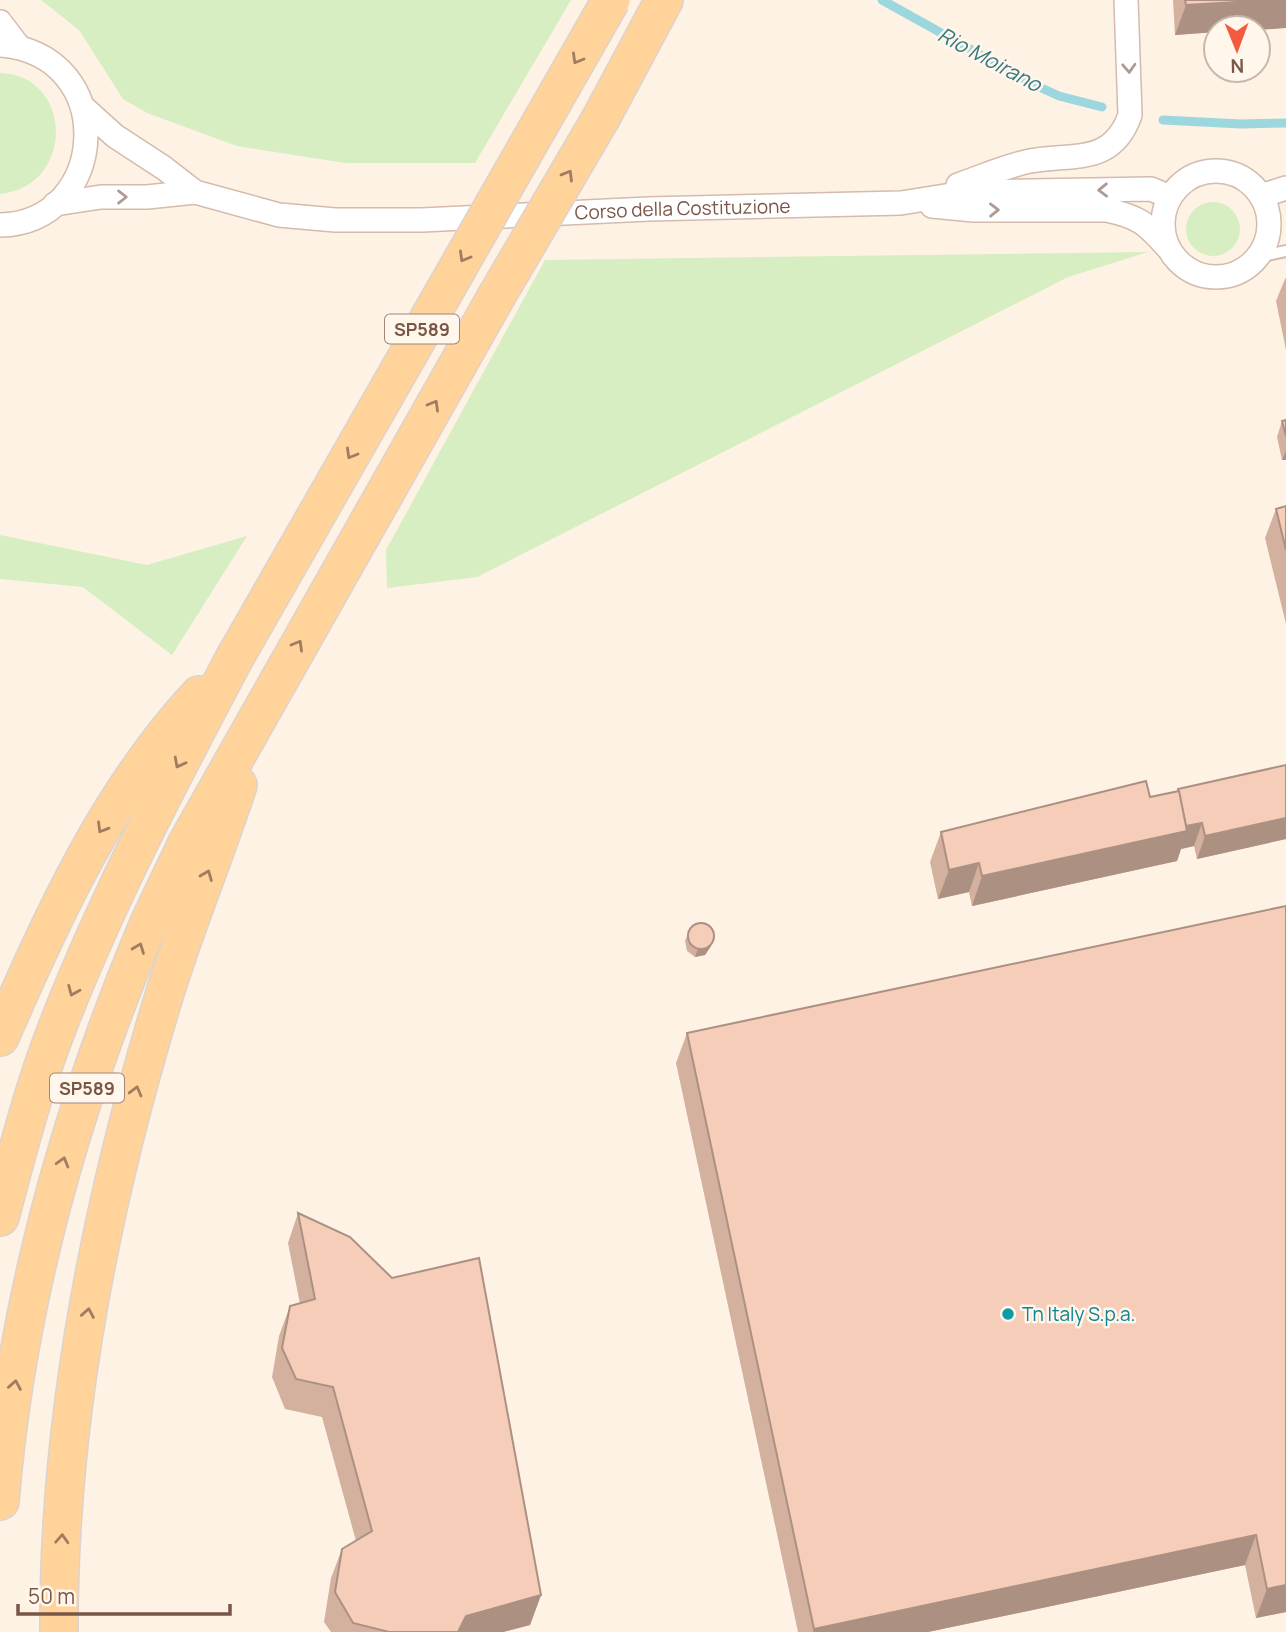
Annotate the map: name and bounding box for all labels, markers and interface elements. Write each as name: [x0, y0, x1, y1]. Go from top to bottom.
north arrow: [1202, 14, 1272, 84]
water label: Rio Moirano: [933, 20, 1048, 99]
one-way arrow: [572, 52, 585, 65]
text: N: [1230, 53, 1244, 79]
one-way arrow: [1121, 63, 1136, 74]
one-way arrow: [559, 169, 572, 182]
one-way arrow: [1097, 182, 1108, 198]
one-way arrow: [118, 189, 128, 205]
street label: Corso della Costituzione: [574, 193, 791, 226]
one-way arrow: [989, 202, 1000, 218]
one-way arrow: [459, 249, 472, 262]
road number: SP589: [385, 314, 459, 344]
one-way arrow: [426, 399, 439, 412]
one-way arrow: [346, 447, 359, 459]
one-way arrow: [289, 640, 302, 653]
one-way arrow: [174, 756, 187, 768]
one-way arrow: [97, 820, 110, 833]
one-way arrow: [199, 870, 213, 883]
one-way arrow: [131, 943, 145, 955]
one-way arrow: [67, 984, 81, 996]
road number: SP589: [50, 1073, 124, 1102]
one-way arrow: [128, 1085, 142, 1097]
one-way arrow: [55, 1157, 70, 1169]
place label: Tn Italy S.p.a.: [1022, 1301, 1135, 1327]
marker: Tn Italy S.p.a.: [1000, 1306, 1016, 1322]
one-way arrow: [80, 1308, 95, 1319]
one-way arrow: [7, 1379, 22, 1391]
one-way arrow: [54, 1534, 69, 1545]
scale bar: [18, 1572, 229, 1616]
text: 50 m: [28, 1582, 75, 1610]

